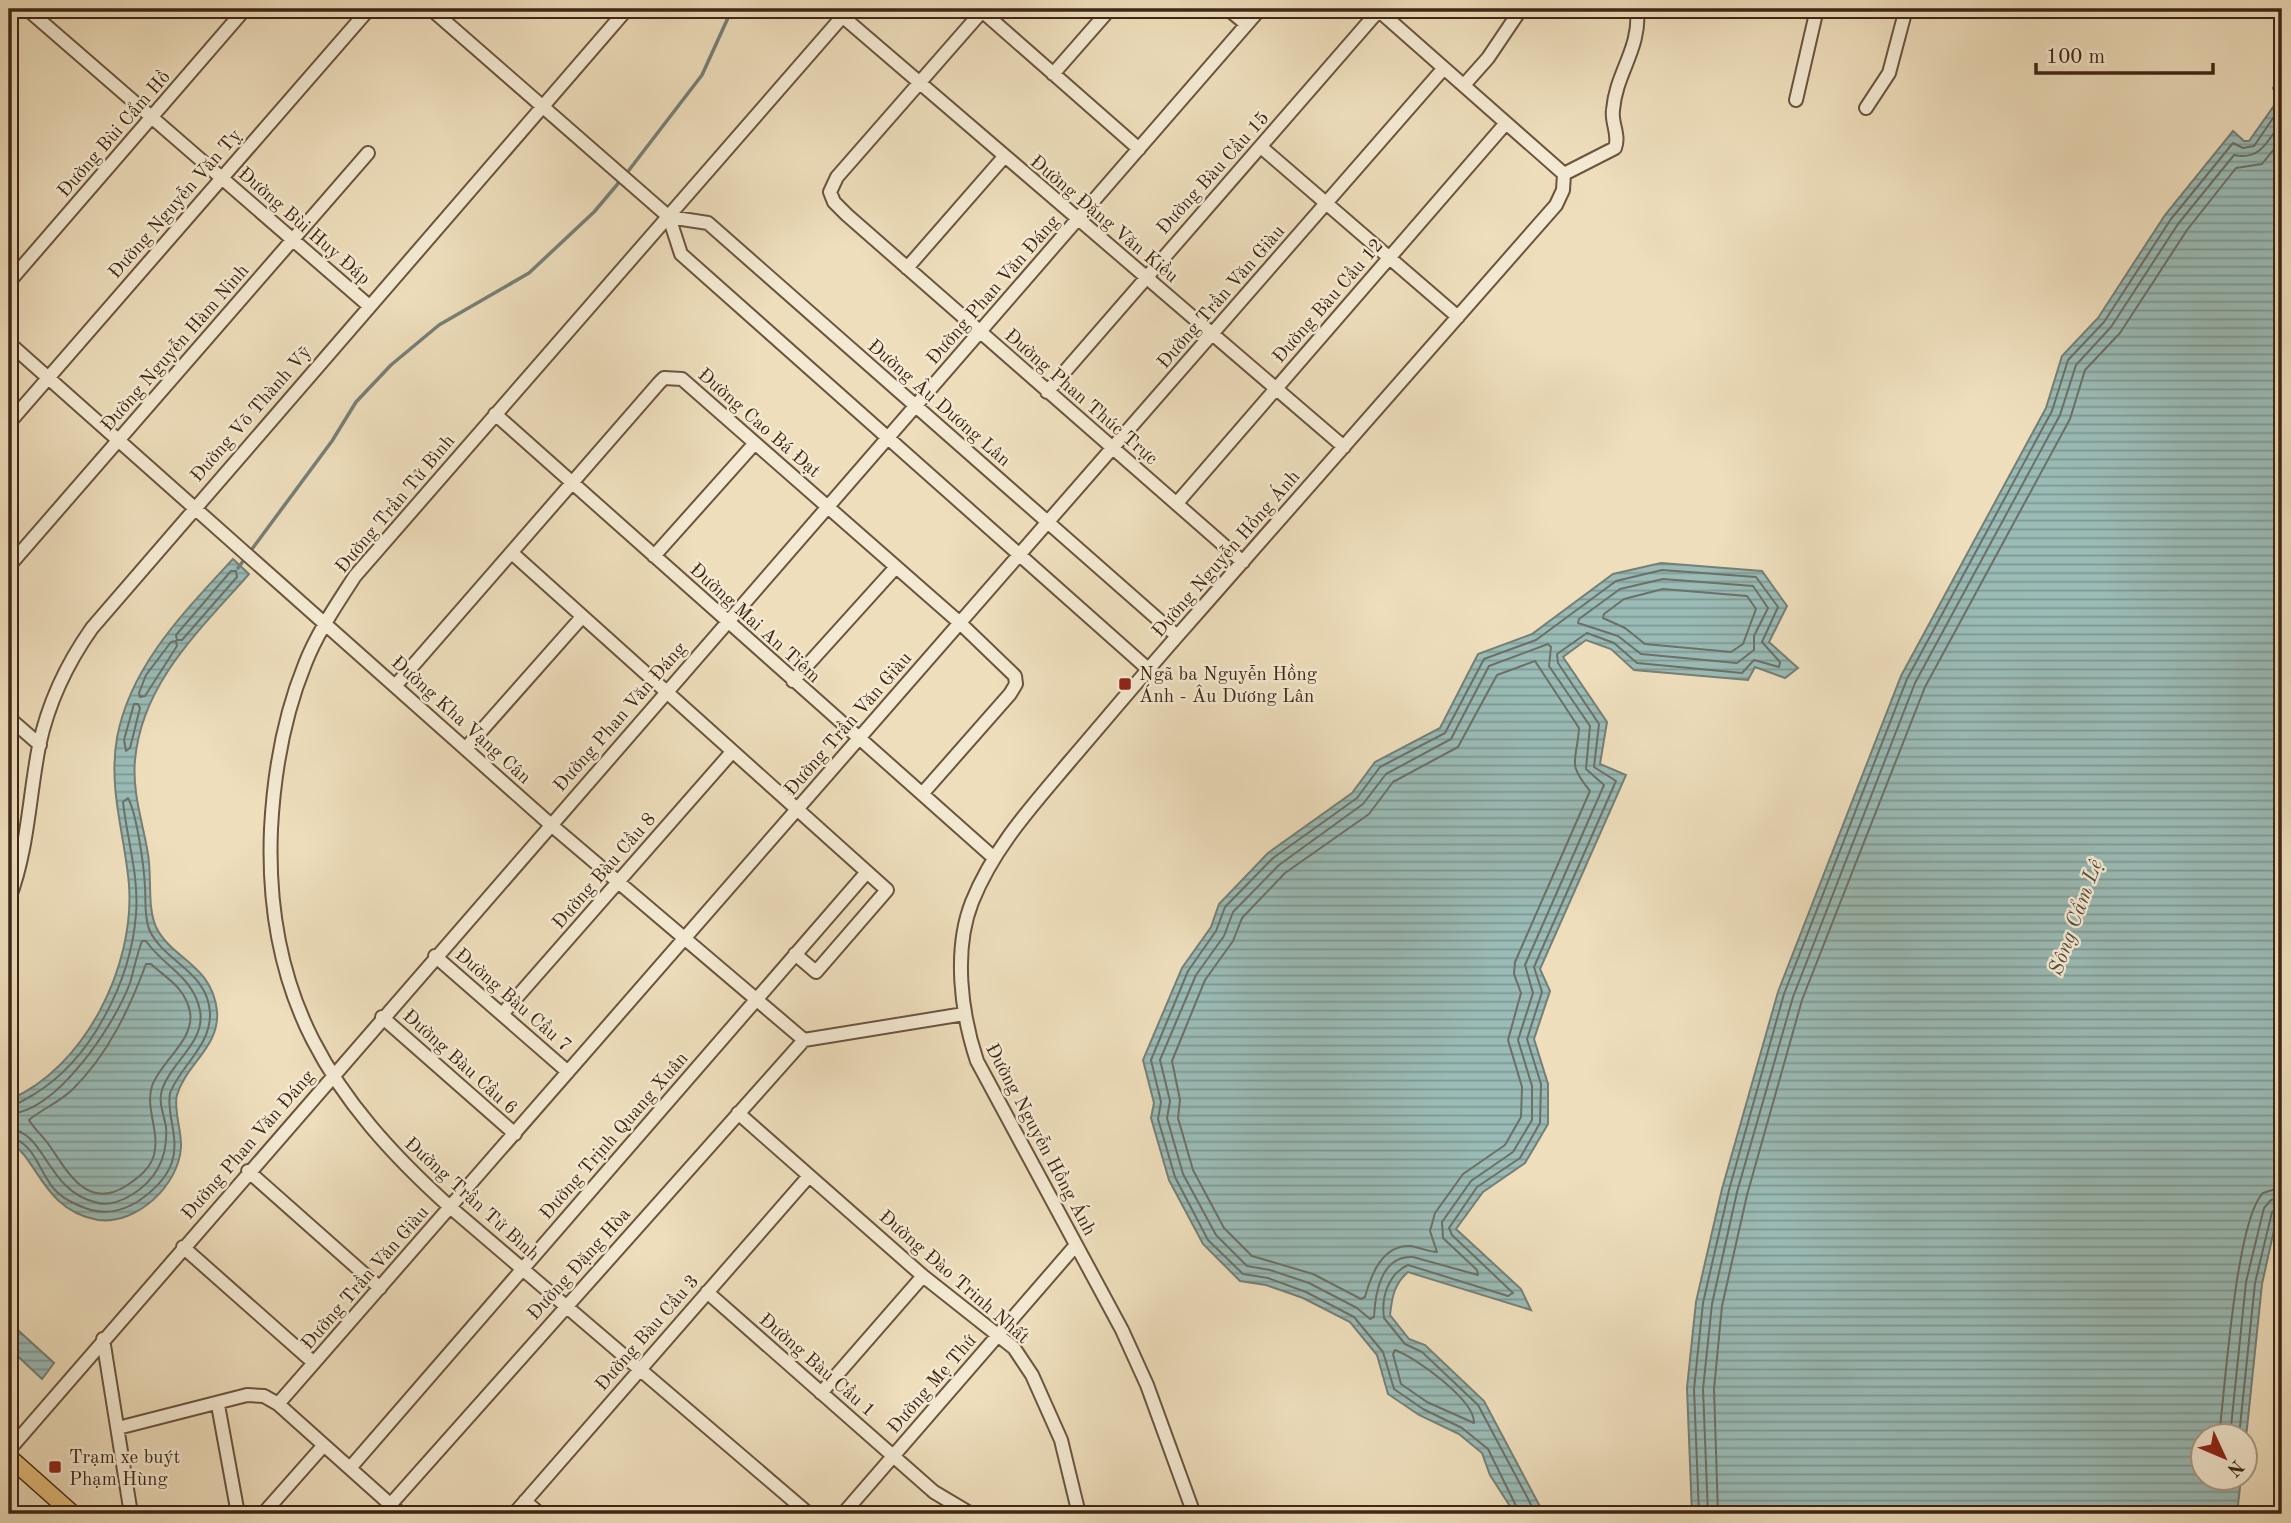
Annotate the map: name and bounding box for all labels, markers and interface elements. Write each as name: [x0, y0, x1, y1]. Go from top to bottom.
scale bar: [2036, 32, 2212, 76]
text: 100 m: [2046, 47, 2105, 68]
street label: Đường Bùi Cẩm Hồ: [53, 66, 175, 201]
street label: Đường Bàu Cầu 15: [1152, 107, 1274, 239]
street label: Đường Nguyễn Văn Tỵ: [104, 125, 246, 283]
street label: Đường Đặng Văn Kiều: [1026, 150, 1183, 287]
street label: Đường Bùi Huy Đáp: [234, 165, 373, 289]
street label: Đường Phan Văn Đáng: [924, 212, 1064, 369]
street label: Đường Trần Văn Giàu: [1152, 220, 1289, 373]
street label: Đường Bàu Cầu 12: [1268, 234, 1388, 367]
street label: Đường Nguyễn Hàm Ninh: [97, 260, 253, 436]
street label: Đường Phan Thúc Trực: [1000, 327, 1160, 469]
street label: Đường Âu Dương Lân: [863, 334, 1016, 471]
street label: Đường Võ Thành Vỹ: [188, 343, 316, 486]
street label: Đường Cao Bá Đạt: [694, 366, 823, 482]
street label: Đường Trần Tử Bình: [330, 430, 459, 577]
street label: Đường Nguyễn Hồng Ánh: [1146, 465, 1304, 642]
street label: Đường Mai An Tiêm: [685, 560, 823, 687]
street label: Đường Phan Văn Đáng: [551, 639, 691, 796]
street label: Đường Trần Văn Giàu: [779, 647, 916, 800]
street label: Đường Kha Vạng Cân: [387, 653, 534, 788]
place label: Ngã ba Nguyễn Hồng Ánh - Âu Dương Lân: [1139, 663, 1318, 707]
marker: Ngã ba Nguyễn Hồng Ánh - Âu Dương Lân: [1117, 676, 1133, 692]
street label: Đường Bàu Cầu 8: [547, 808, 660, 933]
water label: Sông Cẩm Lệ: [2043, 855, 2107, 978]
street label: Đường Bàu Cầu 7: [451, 943, 576, 1056]
street label: Đường Bàu Cầu 6: [399, 1005, 522, 1119]
street label: Đường Nguyễn Hồng Ánh: [981, 1039, 1102, 1239]
street label: Đường Trịnh Quang Xuân: [537, 1049, 693, 1224]
street label: Đường Phan Văn Đáng: [179, 1067, 319, 1224]
street label: Đường Trần Tử Bình: [400, 1132, 544, 1265]
street label: Đường Trần Văn Giàu: [296, 1201, 433, 1354]
street label: Đường Đặng Hòa: [525, 1205, 635, 1324]
street label: Đường Đào Trinh Nhất: [875, 1207, 1033, 1348]
street label: Đường Bàu Cầu 3: [590, 1270, 703, 1395]
street label: Đường Bàu Cầu 1: [755, 1308, 880, 1421]
street label: Đường Mẹ Thứ: [885, 1331, 981, 1438]
north arrow: [2190, 1422, 2260, 1492]
place label: Trạm xe buýt Phạm Hùng: [69, 1449, 180, 1490]
text: N: [2222, 1455, 2246, 1479]
marker: Trạm xe buýt Phạm Hùng: [47, 1459, 63, 1475]

